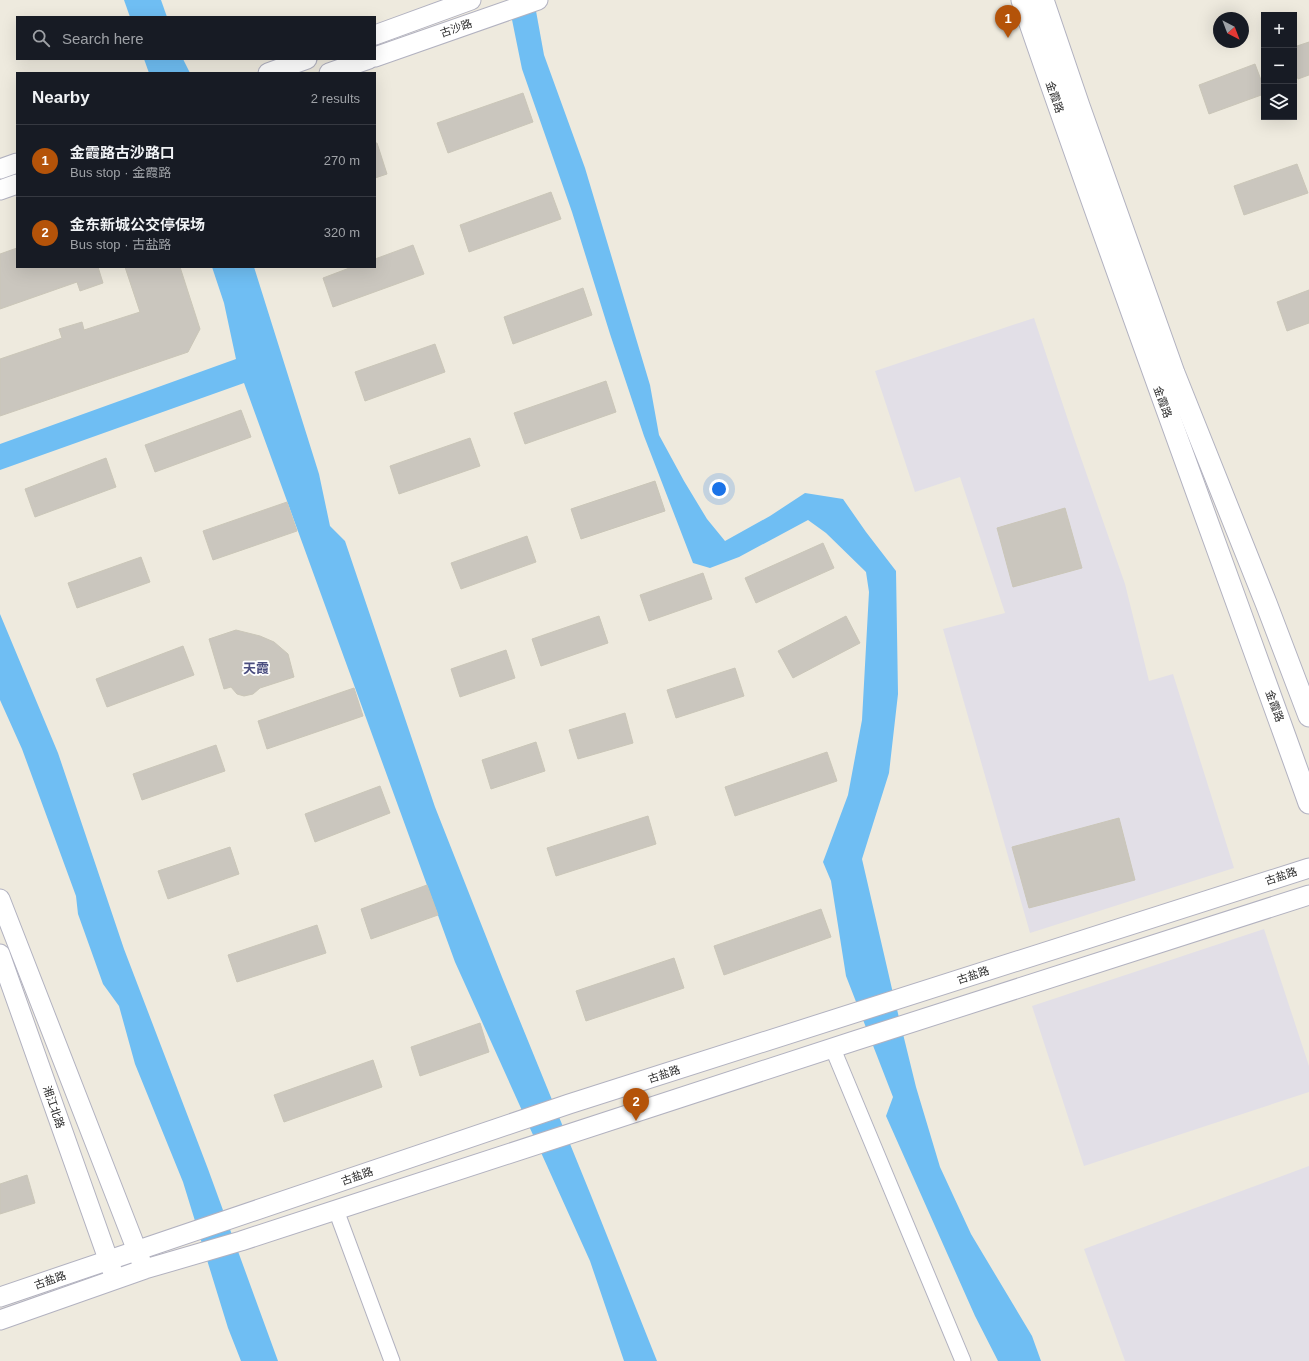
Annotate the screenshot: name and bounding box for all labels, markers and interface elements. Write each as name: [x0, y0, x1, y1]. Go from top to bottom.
pin: 1: [995, 5, 1021, 38]
north arrow: [1213, 12, 1249, 48]
map controls: [1261, 12, 1297, 120]
button: +: [1261, 12, 1297, 48]
search box: [16, 16, 376, 60]
street label: 古沙路: [438, 17, 474, 39]
icon: search: [30, 27, 52, 49]
text: Search here: [62, 30, 144, 47]
button: −: [1261, 48, 1297, 84]
street label: 金霞路: [1044, 79, 1066, 115]
button: layers: [1261, 84, 1297, 120]
text: Nearby: [32, 88, 90, 107]
text: 2 results: [311, 91, 360, 106]
text: 金霞路古沙路口: [70, 144, 175, 161]
text: 1: [41, 153, 49, 168]
text: 270 m: [324, 153, 360, 168]
text: Bus stop · 金霞路: [70, 165, 171, 180]
text: 金东新城公交停保场: [70, 216, 205, 233]
text: 2: [41, 225, 49, 240]
text: 320 m: [324, 225, 360, 240]
text: Bus stop · 古盐路: [70, 237, 171, 252]
street label: 金霞路: [1152, 384, 1174, 420]
your location: [709, 479, 729, 499]
district label: 天霞: [243, 661, 269, 676]
street label: 金霞路: [1264, 688, 1286, 724]
street label: 古盐路: [1263, 865, 1299, 887]
street label: 古盐路: [955, 964, 991, 986]
street label: 古盐路: [646, 1063, 682, 1085]
street label: 湘江北路: [41, 1084, 67, 1130]
pin: 2: [623, 1088, 649, 1121]
street label: 古盐路: [339, 1165, 375, 1187]
street label: 古盐路: [32, 1269, 68, 1291]

